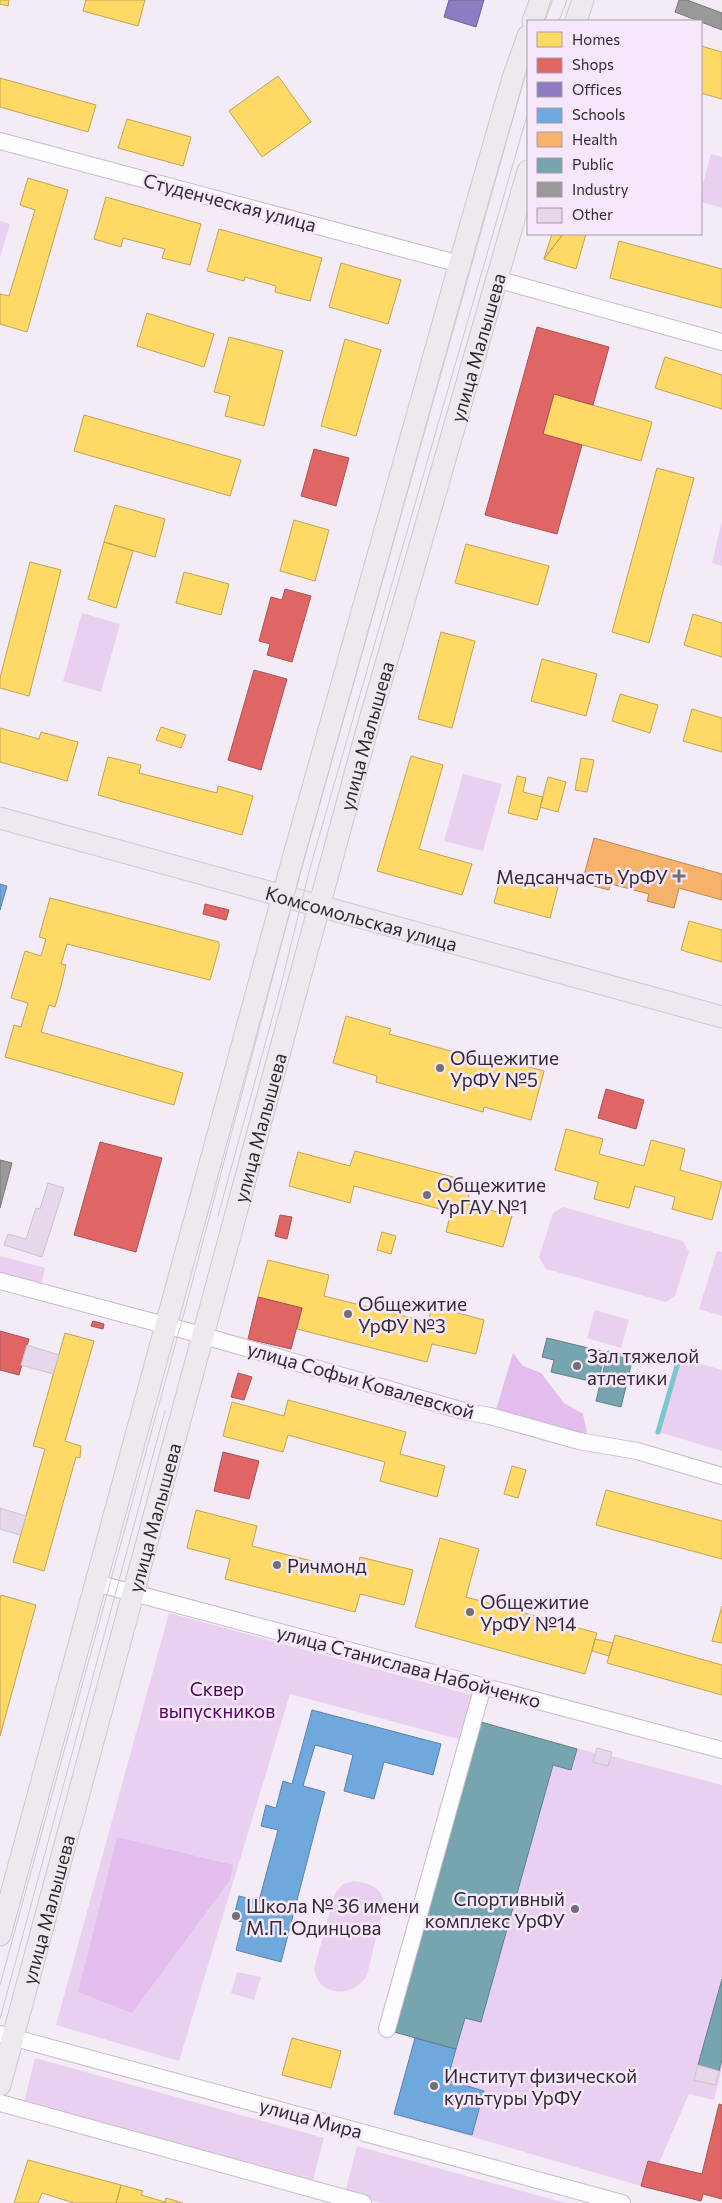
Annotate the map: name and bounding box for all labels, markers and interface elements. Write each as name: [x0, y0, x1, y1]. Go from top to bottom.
legend: [527, 20, 702, 235]
text: Homes: [572, 30, 620, 48]
text: Shops: [572, 55, 614, 73]
text: Offices: [572, 80, 622, 98]
text: Schools: [572, 105, 626, 123]
text: Health: [572, 130, 618, 148]
text: Public: [572, 155, 614, 173]
street label: Студенческая улица: [141, 168, 319, 236]
text: Industry: [572, 180, 629, 198]
text: Other: [572, 205, 613, 223]
street label: улица Малышева: [445, 270, 510, 425]
street label: улица Малышева: [334, 658, 398, 813]
place label: Медсанчасть УрФУ: [496, 865, 668, 888]
marker: Медсанчасть УрФУ: [672, 869, 686, 883]
street label: Комсомольская улица: [263, 880, 460, 955]
place label: Общежитие УрФУ №5: [450, 1046, 559, 1091]
street label: улица Малышева: [228, 1050, 291, 1205]
marker: Общежитие УрФУ №5: [434, 1062, 446, 1074]
place label: Общежитие УрГАУ №1: [437, 1173, 546, 1218]
marker: Общежитие УрГАУ №1: [421, 1189, 433, 1201]
place label: Общежитие УрФУ №3: [358, 1292, 467, 1337]
marker: Общежитие УрФУ №3: [342, 1308, 354, 1320]
street label: улица Софьи Ковалевской: [245, 1337, 477, 1423]
place label: Зал тяжелой атлетики: [587, 1344, 699, 1389]
marker: Зал тяжелой атлетики: [571, 1360, 583, 1372]
street label: улица Малышева: [122, 1440, 185, 1595]
place label: Ричмонд: [287, 1554, 367, 1577]
marker: Ричмонд: [271, 1559, 283, 1571]
place label: Общежитие УрФУ №14: [480, 1590, 589, 1635]
marker: Общежитие УрФУ №14: [464, 1606, 476, 1618]
street label: улица Станислава Набойченко: [274, 1620, 544, 1712]
park label: Сквер выпускников: [159, 1677, 275, 1722]
street label: улица Малышева: [16, 1832, 79, 1987]
place label: Спортивный комплекс УрФУ: [425, 1887, 565, 1932]
place label: Школа № 36 имени М.П. Одинцова: [246, 1894, 419, 1939]
marker: Спортивный комплекс УрФУ: [569, 1903, 581, 1915]
marker: Школа № 36 имени М.П. Одинцова: [230, 1910, 242, 1922]
place label: Институт физической культуры УрФУ: [444, 2064, 637, 2109]
marker: Институт физической культуры УрФУ: [428, 2080, 440, 2092]
street label: улица Мира: [257, 2093, 365, 2143]

